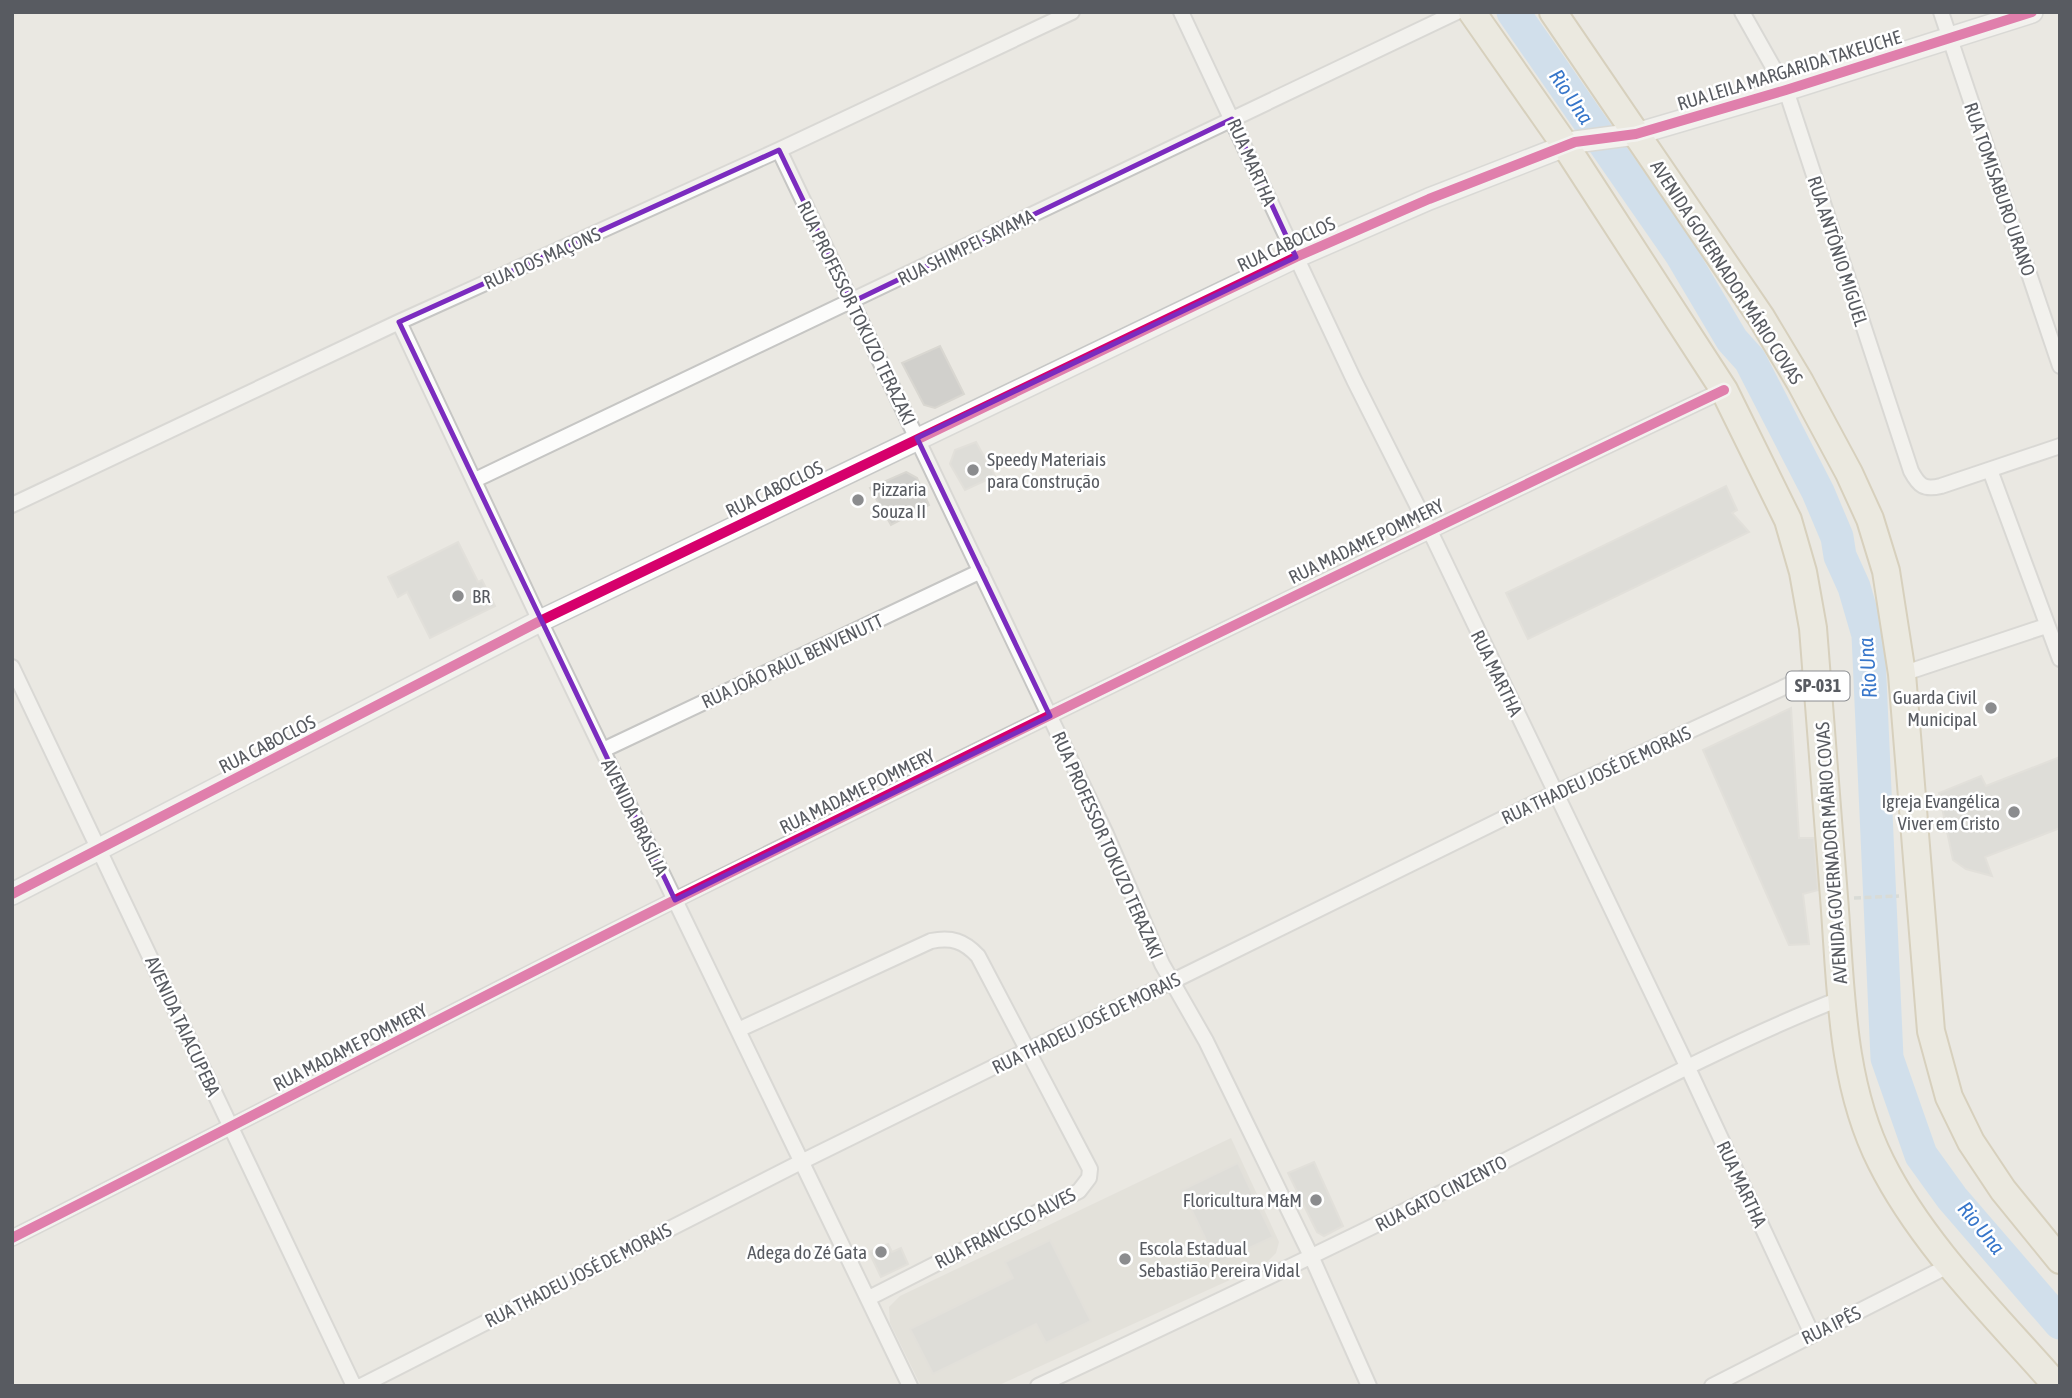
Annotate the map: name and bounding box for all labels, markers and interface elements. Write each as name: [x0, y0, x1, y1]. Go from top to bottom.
street label: RUA LEILA MARGARIDA TAKEUCHE: [1674, 25, 1904, 115]
water label: Rio Una: [1545, 65, 1599, 128]
street label: RUA TOMISABURO URANO: [1960, 99, 2040, 279]
street label: RUA MARTHA: [1223, 115, 1281, 210]
street label: AVENIDA GOVERNADOR MÁRIO COVAS: [1646, 156, 1808, 388]
street label: RUA ANTÔNIO MIGUEL: [1803, 173, 1873, 329]
street label: RUA PROFESSOR TOKUZO TERAZAKI: [793, 197, 921, 429]
street label: RUA SHIMPEI SAYAMA: [894, 204, 1039, 290]
street label: RUA CABOCLOS: [1234, 212, 1338, 276]
street label: RUA DOS MAÇONS: [480, 222, 604, 294]
place label: Speedy Materiais para Construção: [987, 448, 1106, 492]
street label: RUA CABOCLOS: [722, 456, 826, 522]
marker: Speedy Materiais para Construção: [965, 462, 981, 478]
place label: Pizzaria Souza II: [872, 478, 927, 522]
marker: Pizzaria Souza II: [850, 492, 866, 508]
street label: RUA MADAME POMMERY: [1285, 494, 1448, 588]
place label: BR: [472, 585, 491, 607]
marker: BR: [450, 588, 466, 604]
street label: RUA JOÃO RAUL BENVENUTT: [698, 609, 887, 713]
street label: RUA MARTHA: [1467, 626, 1528, 720]
water label: Rio Una: [1853, 637, 1881, 699]
road number: SP-031: [1786, 672, 1850, 700]
place label: Guarda Civil Municipal: [1893, 686, 1977, 730]
marker: Guarda Civil Municipal: [1983, 700, 1999, 716]
street label: RUA CABOCLOS: [215, 710, 319, 778]
street label: RUA THADEU JOSÉ DE MORAIS: [1498, 721, 1694, 829]
street label: AVENIDA GOVERNADOR MÁRIO COVAS: [1811, 721, 1851, 985]
street label: RUA PROFESSOR TOKUZO TERAZAKI: [1048, 728, 1168, 962]
street label: RUA MADAME POMMERY: [776, 744, 939, 838]
street label: AVENIDA BRASÍLIA: [597, 755, 673, 880]
place label: Igreja Evangélica Viver em Cristo: [1881, 790, 2000, 834]
marker: Igreja Evangélica Viver em Cristo: [2006, 804, 2022, 820]
street label: AVENIDA TAIACUPEBA: [141, 953, 225, 1100]
street label: RUA THADEU JOSÉ DE MORAIS: [988, 968, 1184, 1078]
street label: RUA MADAME POMMERY: [269, 998, 431, 1095]
street label: RUA MARTHA: [1712, 1137, 1772, 1231]
street label: RUA GATO CINZENTO: [1372, 1150, 1510, 1236]
street label: RUA FRANCISCO ALVES: [931, 1183, 1079, 1273]
place label: Floricultura M&M: [1183, 1189, 1302, 1211]
marker: Floricultura M&M: [1308, 1192, 1324, 1208]
water label: Rio Una: [1953, 1196, 2010, 1259]
street label: RUA THADEU JOSÉ DE MORAIS: [481, 1218, 675, 1332]
place label: Escola Estadual Sebastião Pereira Vidal: [1139, 1237, 1300, 1281]
place label: Adega do Zé Gata: [747, 1241, 867, 1263]
marker: Adega do Zé Gata: [873, 1244, 889, 1260]
marker: Escola Estadual Sebastião Pereira Vidal: [1117, 1251, 1133, 1267]
street label: RUA IPÊS: [1798, 1301, 1864, 1349]

